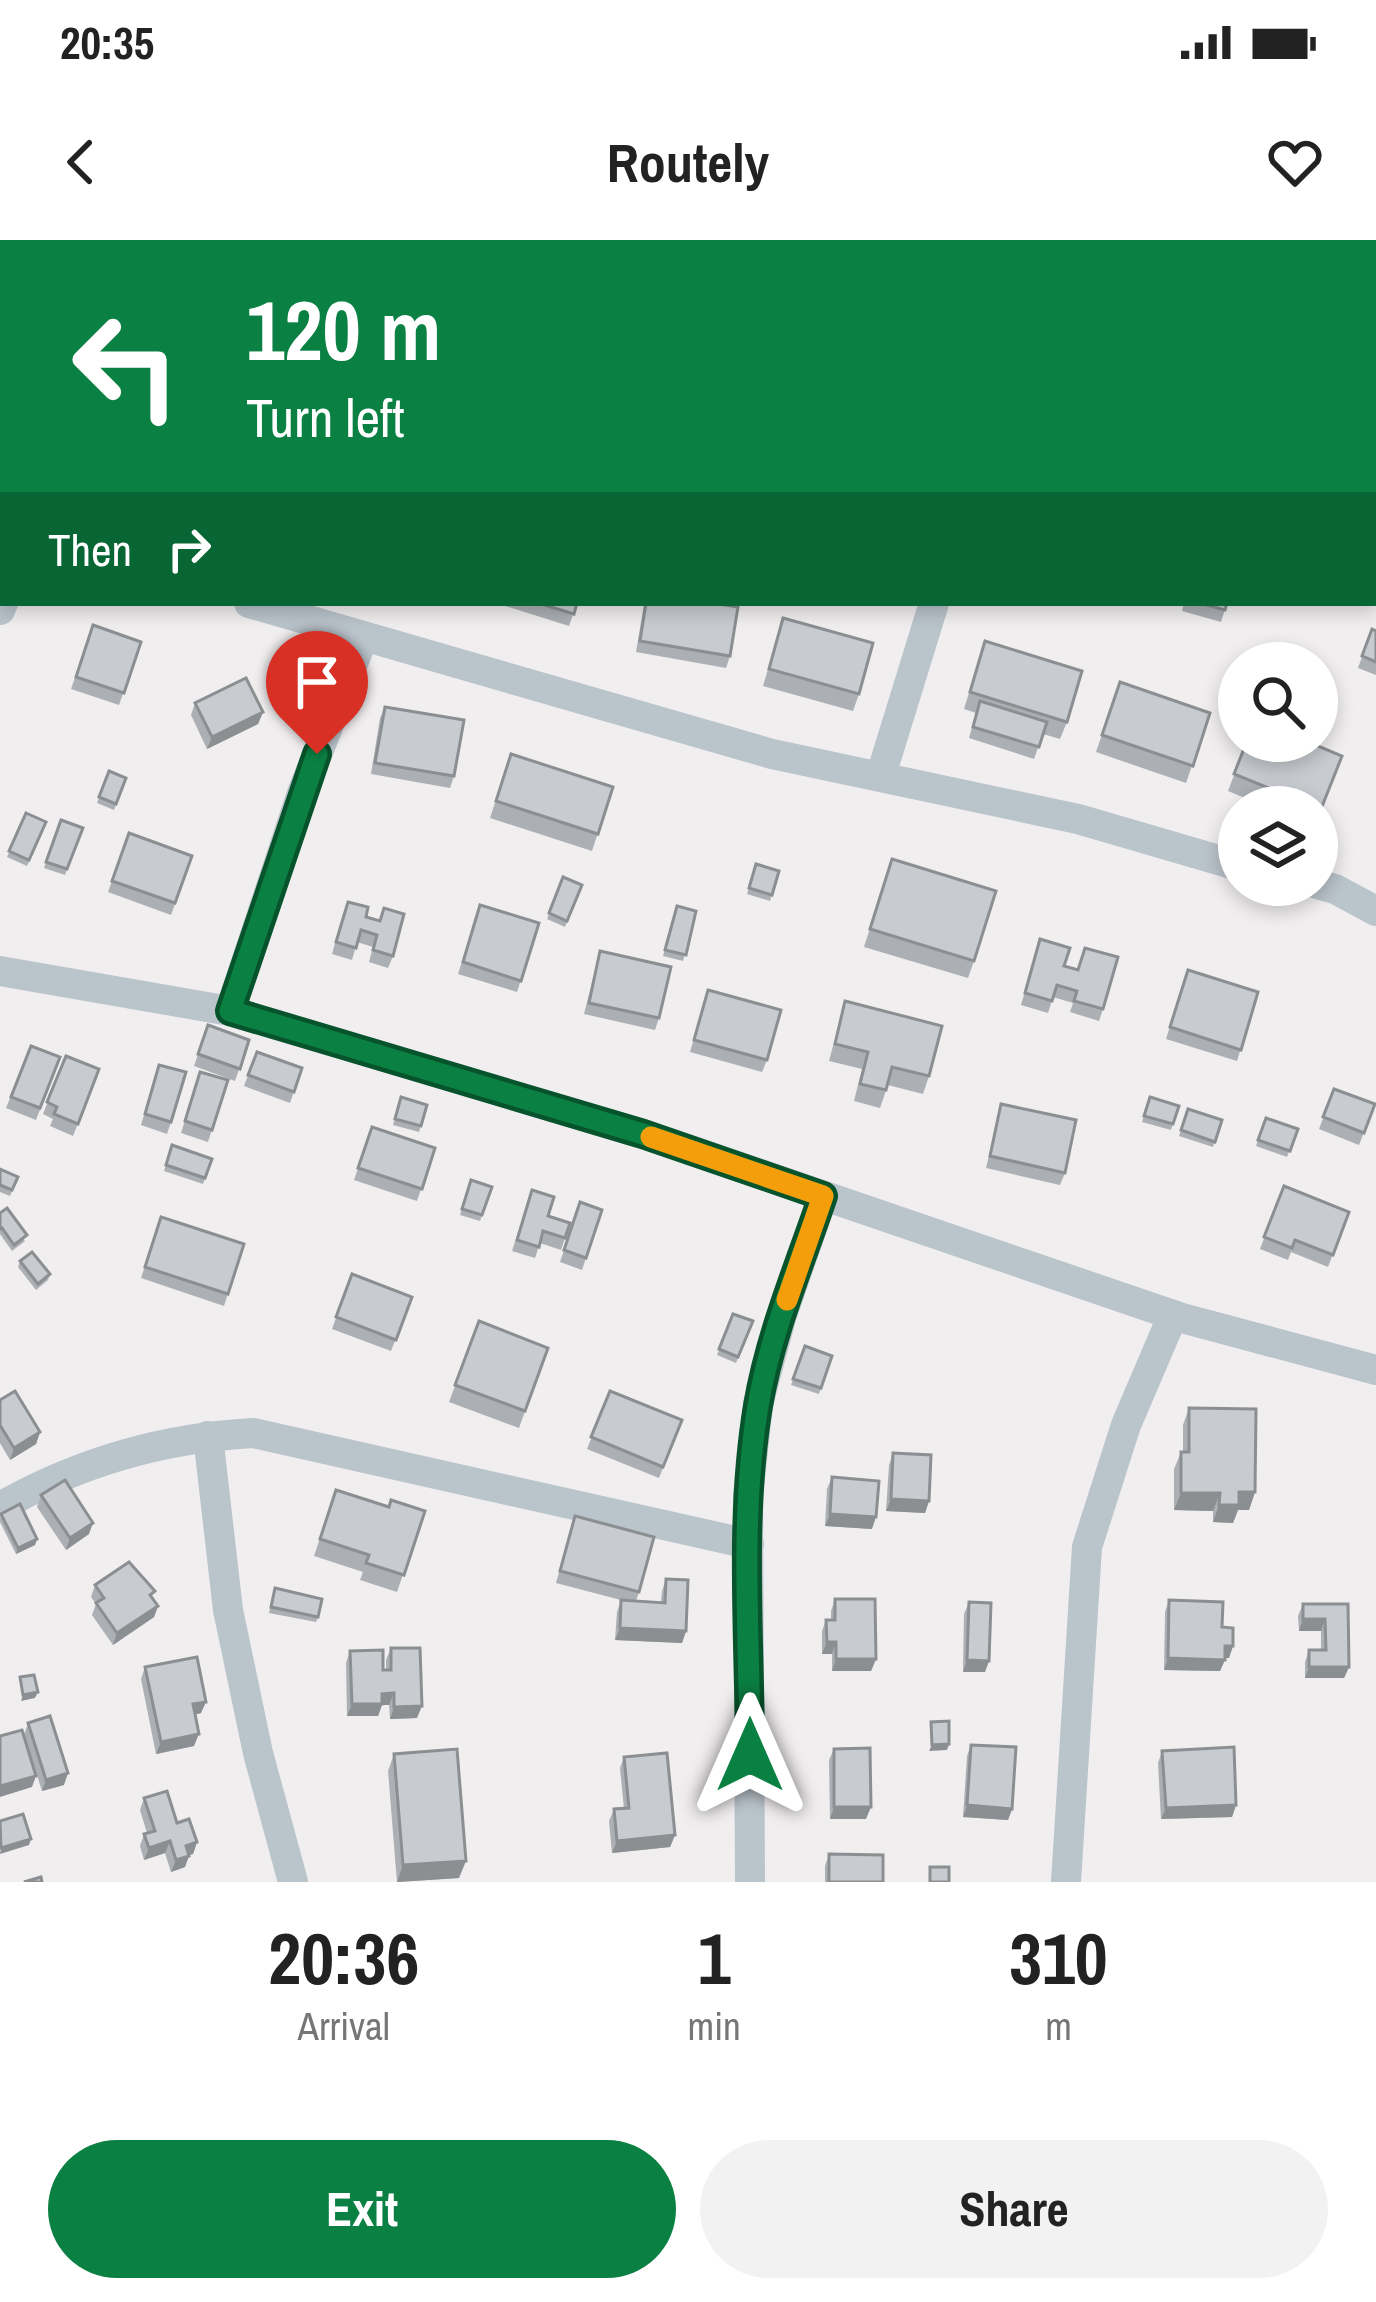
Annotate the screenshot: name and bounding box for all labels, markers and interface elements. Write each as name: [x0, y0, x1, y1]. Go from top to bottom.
text: 20:35: [60, 12, 154, 73]
text: Routely: [607, 126, 769, 199]
icon: back: [48, 129, 114, 195]
icon: heart: [1262, 129, 1328, 195]
text: 120 m: [246, 273, 441, 386]
icon: left: [48, 288, 204, 444]
text: Turn left: [246, 381, 405, 454]
icon: right: [156, 516, 222, 582]
text: Then: [48, 519, 132, 580]
pin: [266, 631, 368, 754]
map controls: [1218, 642, 1338, 906]
button: search: [1218, 642, 1338, 762]
icon: arrive: [284, 649, 350, 715]
button: layers: [1218, 786, 1338, 906]
position arrow: [687, 1692, 813, 1818]
text: 20:36: [268, 1909, 419, 2006]
text: 1: [698, 1909, 731, 2006]
text: 310: [1009, 1909, 1108, 2006]
text: Arrival: [298, 2000, 390, 2052]
text: min: [688, 2000, 741, 2052]
text: m: [1045, 2000, 1072, 2052]
button: Exit: [48, 2140, 676, 2278]
button: Share: [700, 2140, 1328, 2278]

